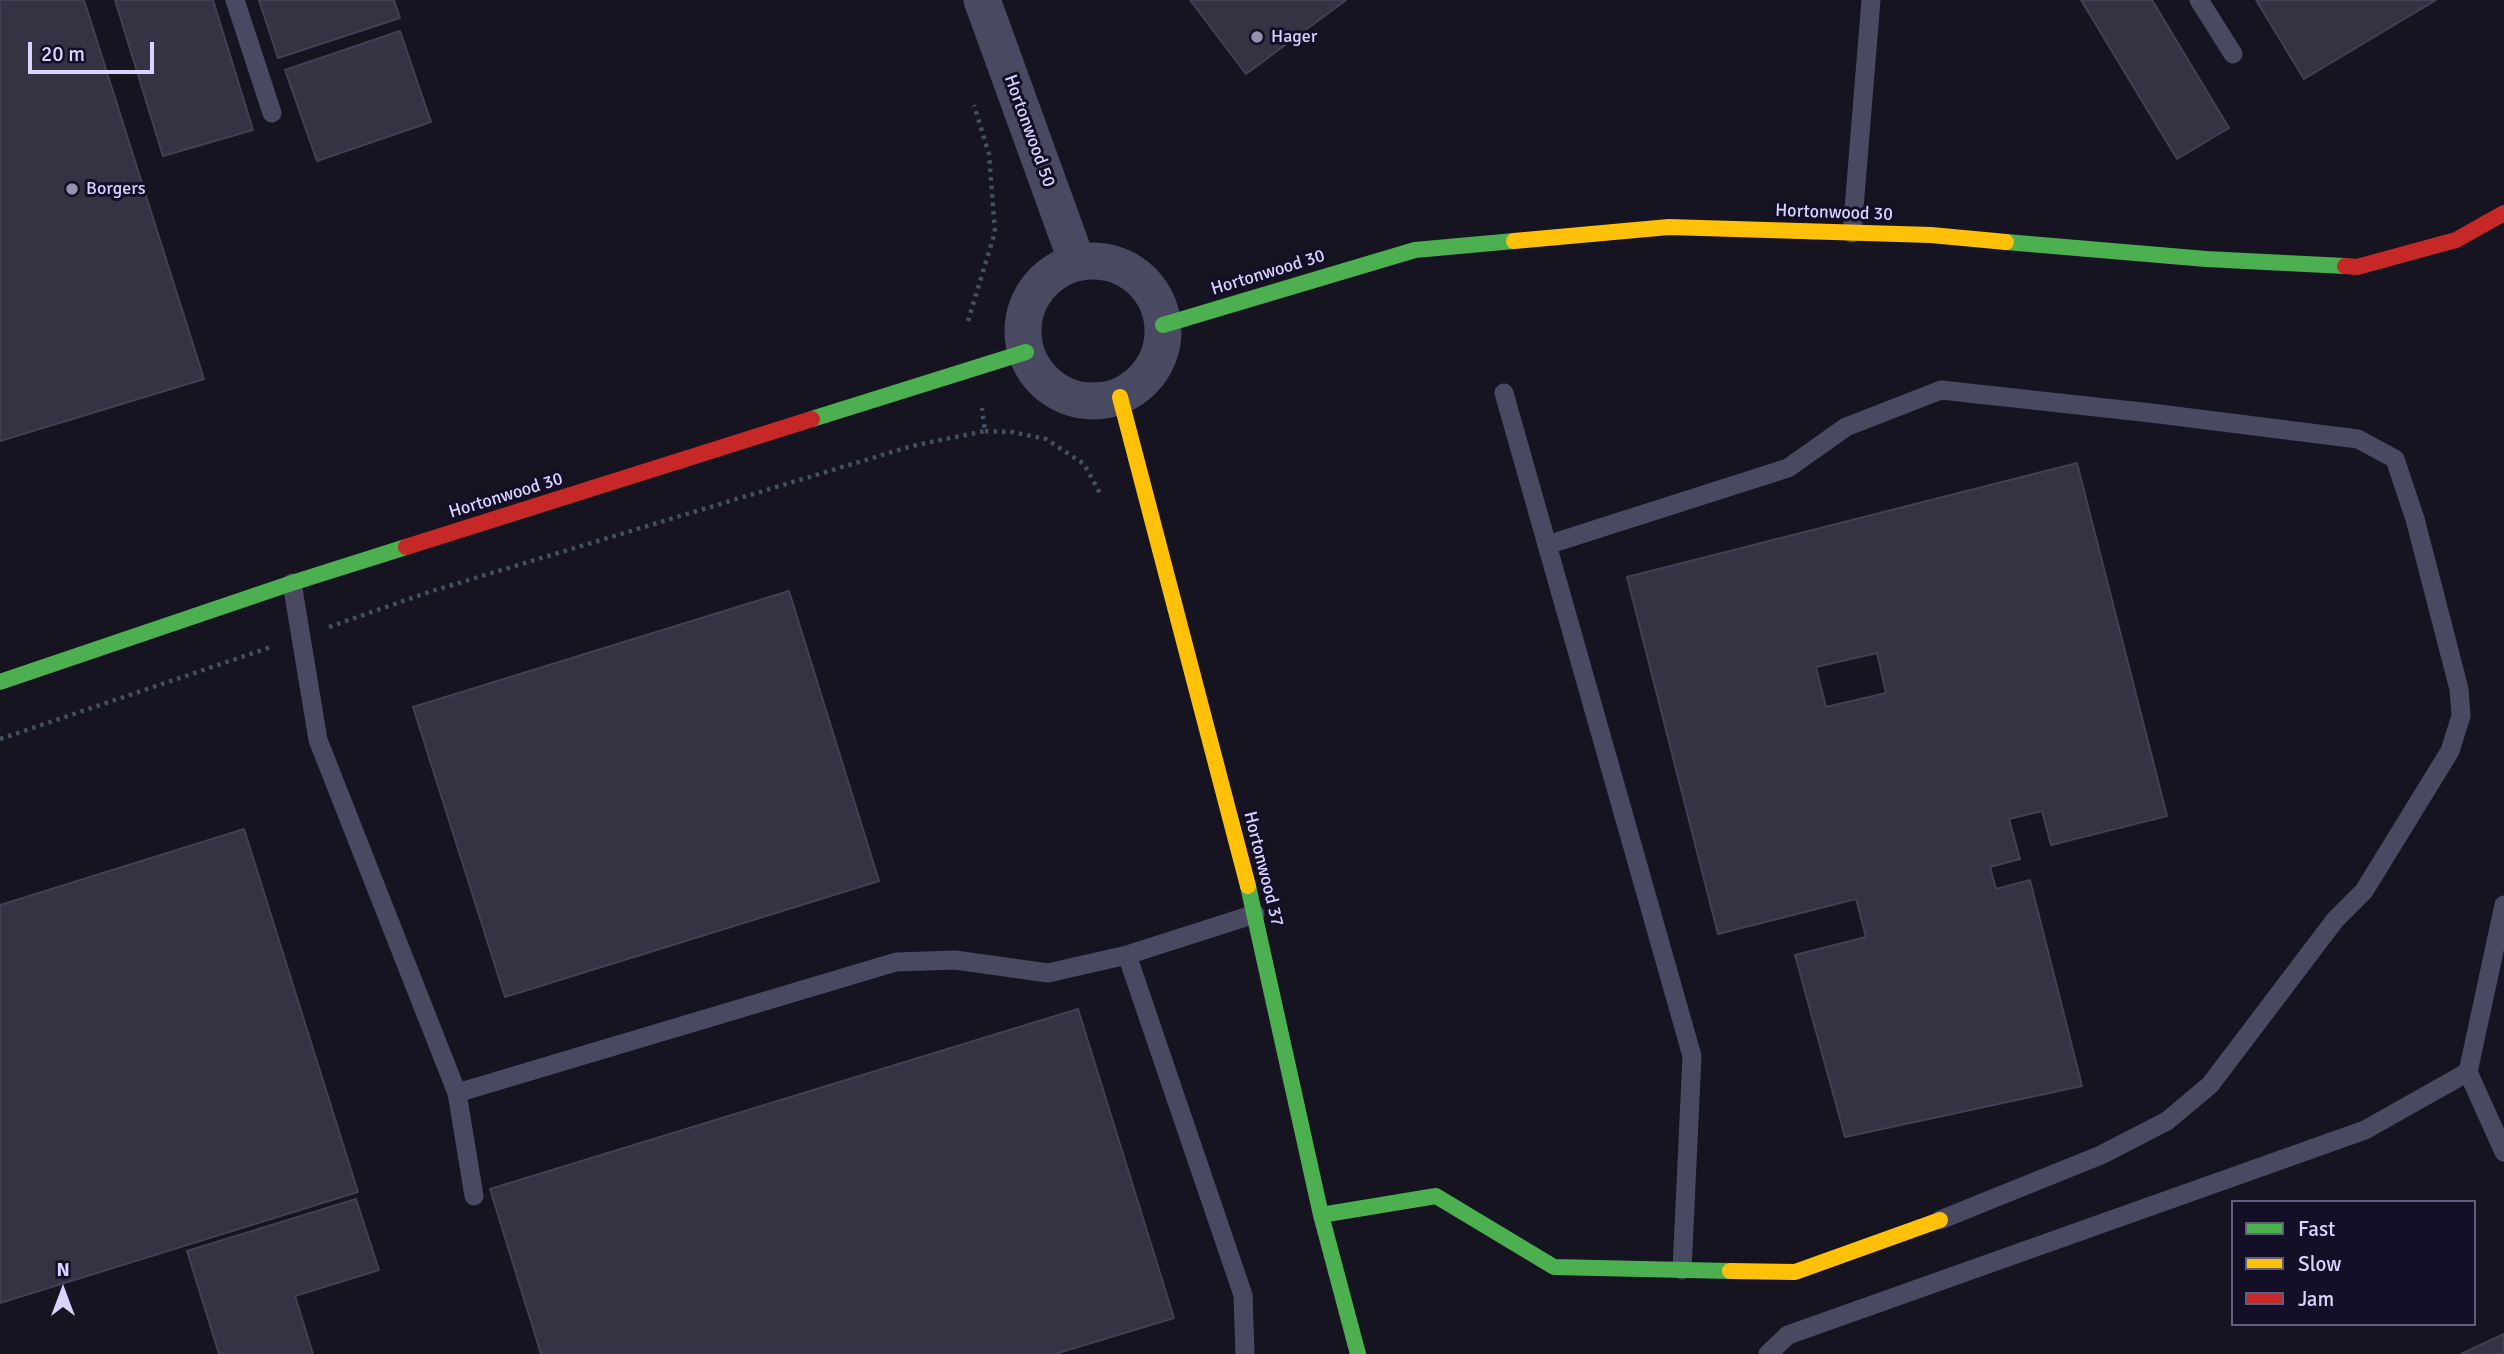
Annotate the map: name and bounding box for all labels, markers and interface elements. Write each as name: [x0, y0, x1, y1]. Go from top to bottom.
place label: Hager: [1271, 26, 1317, 48]
scale bar: [32, 28, 158, 72]
marker: Hager: [1249, 29, 1265, 45]
text: 20 m: [41, 41, 85, 67]
street label: Hortonwood 50: [999, 72, 1059, 190]
place label: Borgers: [86, 178, 146, 200]
marker: Borgers: [64, 181, 80, 197]
street label: Hortonwood 30: [1775, 200, 1893, 226]
street label: Hortonwood 30: [1208, 245, 1328, 301]
street label: Hortonwood 30: [446, 468, 566, 524]
street label: Hortonwood 37: [1238, 809, 1288, 929]
legend: [2231, 1200, 2476, 1326]
text: Fast: [2298, 1216, 2335, 1242]
text: Slow: [2298, 1251, 2342, 1277]
north arrow: [28, 1256, 98, 1326]
text: N: [56, 1258, 70, 1282]
text: Jam: [2298, 1286, 2334, 1312]

